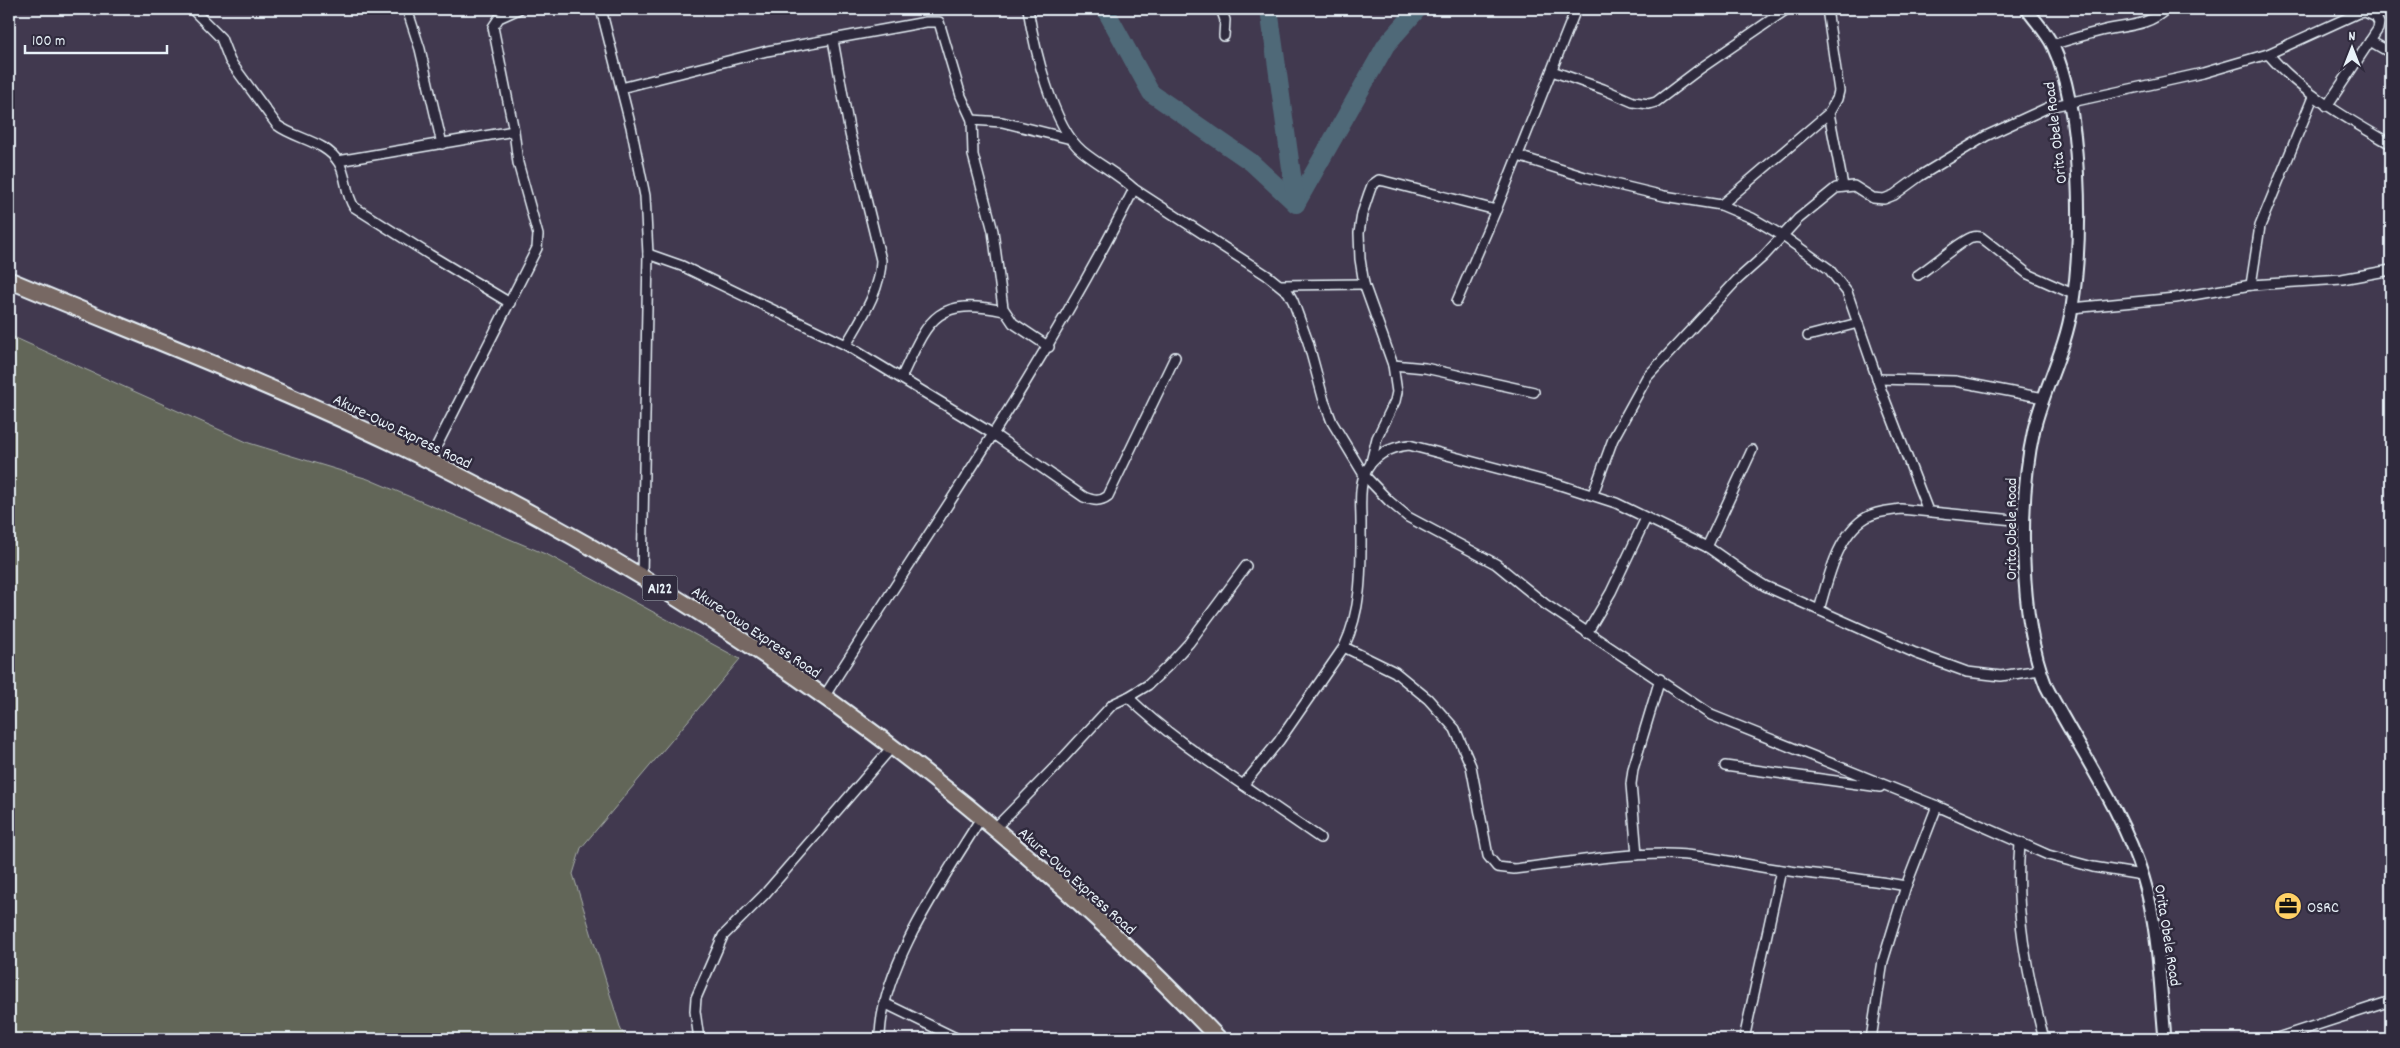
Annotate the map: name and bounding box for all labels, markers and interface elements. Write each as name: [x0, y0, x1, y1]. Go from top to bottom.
scale bar: [25, 22, 168, 54]
north arrow: [2328, 22, 2378, 72]
text: N: [2349, 27, 2356, 47]
text: 100 m: [32, 31, 65, 53]
street label: Orita Obele Road: [2039, 80, 2074, 185]
street label: Akure-Owo Express Road: [329, 389, 475, 476]
street label: Orita Obele Road: [2001, 478, 2024, 580]
road number: A122: [642, 576, 678, 600]
street label: Akure-Owo Express Road: [686, 581, 825, 685]
street label: Akure-Owo Express Road: [1012, 823, 1140, 941]
street label: Orita Obele Road: [2147, 883, 2186, 988]
office icon: OSRC: [2273, 891, 2303, 921]
place label: OSRC: [2307, 897, 2339, 920]

